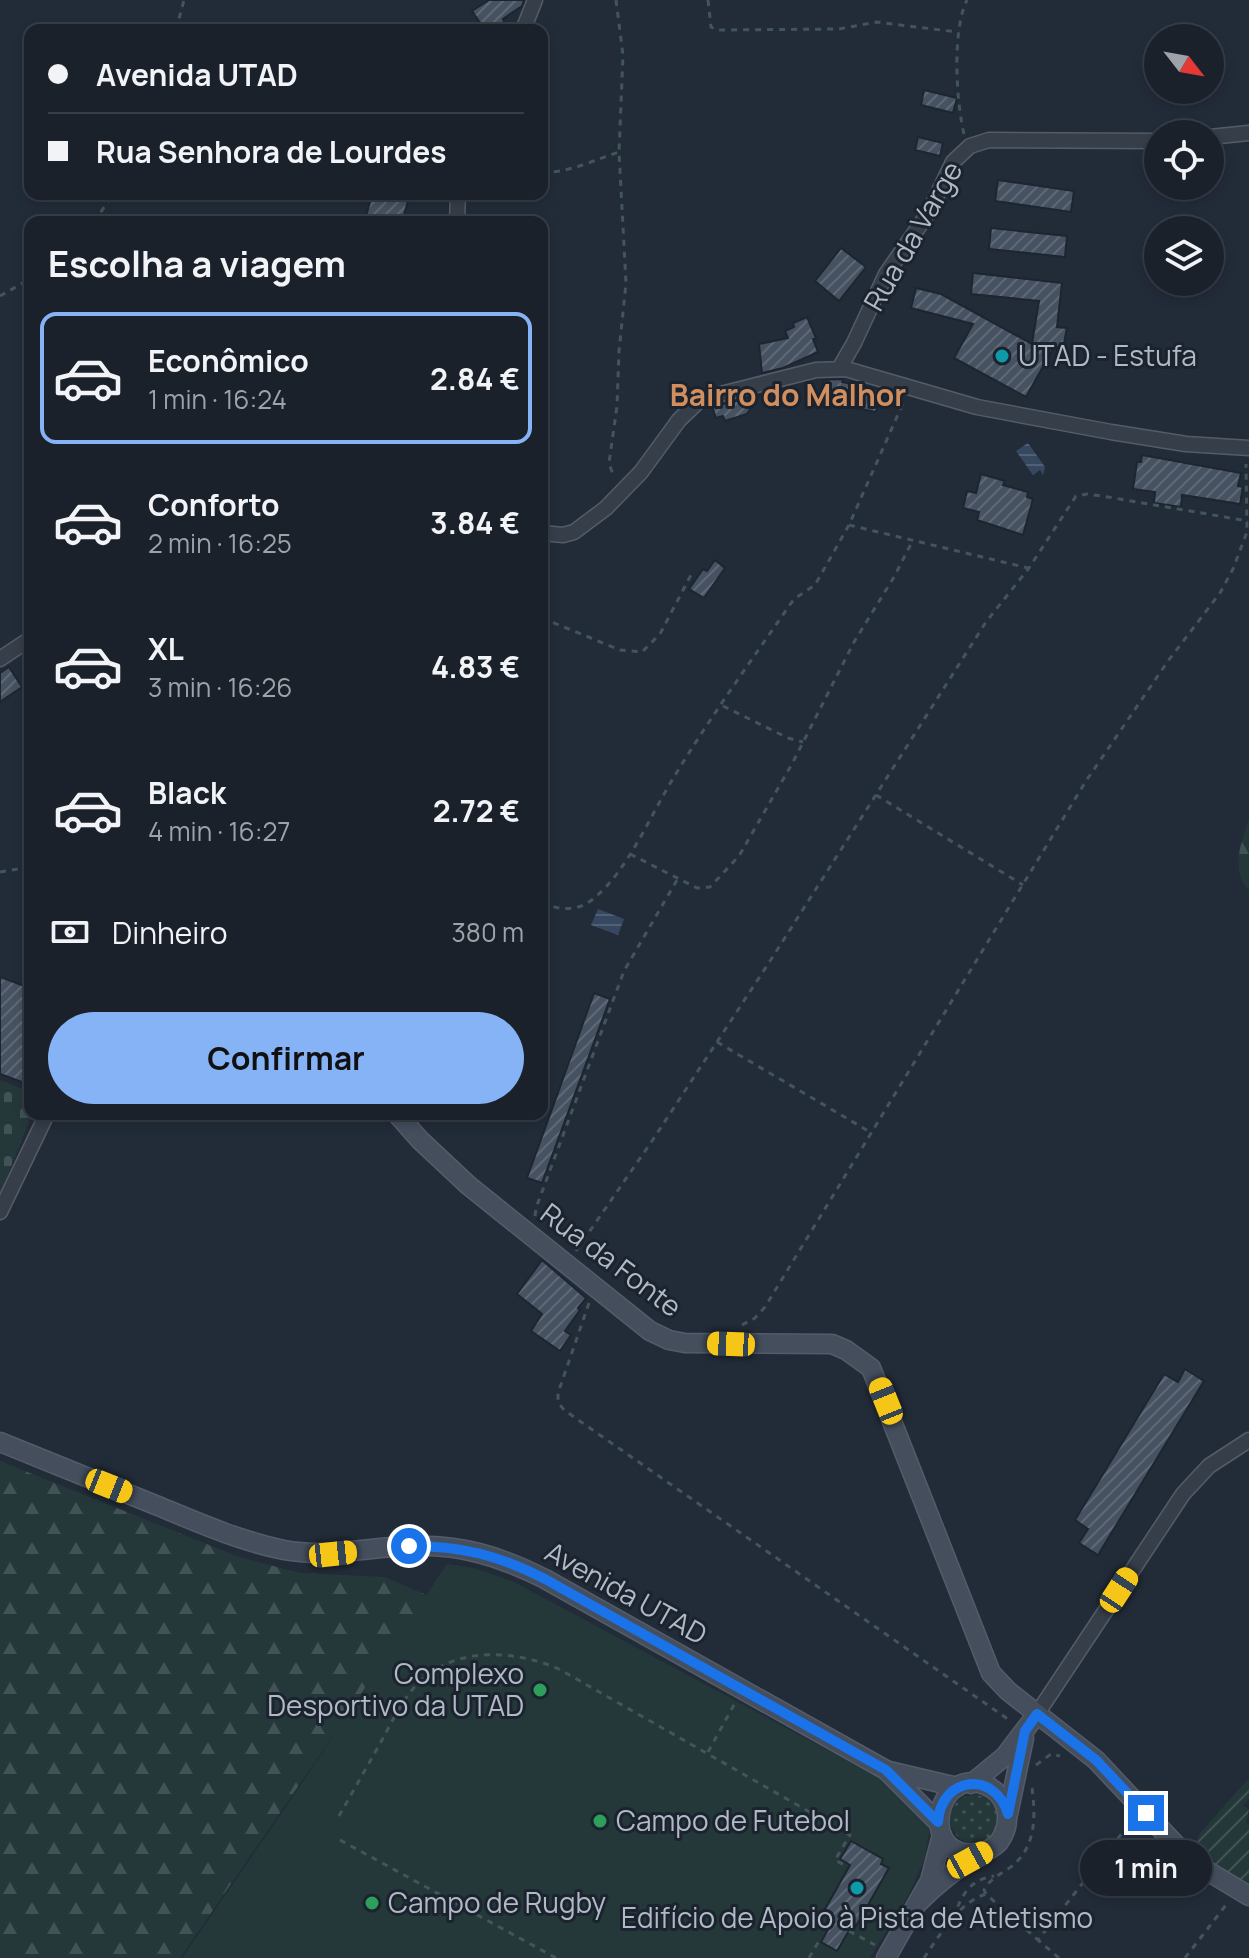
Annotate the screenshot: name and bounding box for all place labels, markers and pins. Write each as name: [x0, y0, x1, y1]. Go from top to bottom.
place label: UTAD - Estufa: [1018, 336, 1197, 374]
marker: UTAD - Estufa: [993, 347, 1011, 365]
place label: Complexo Desportivo da UTAD: [267, 1654, 524, 1724]
marker: Complexo Desportivo da UTAD: [531, 1681, 549, 1699]
place label: Campo de Futebol: [616, 1801, 850, 1839]
marker: Campo de Futebol: [591, 1812, 609, 1830]
marker: Edifício de Apoio à Pista de Atletismo: [848, 1879, 866, 1897]
place label: Campo de Rugby: [388, 1883, 606, 1921]
marker: Campo de Rugby: [363, 1894, 381, 1912]
place label: Edifício de Apoio à Pista de Atletismo: [621, 1898, 1093, 1936]

